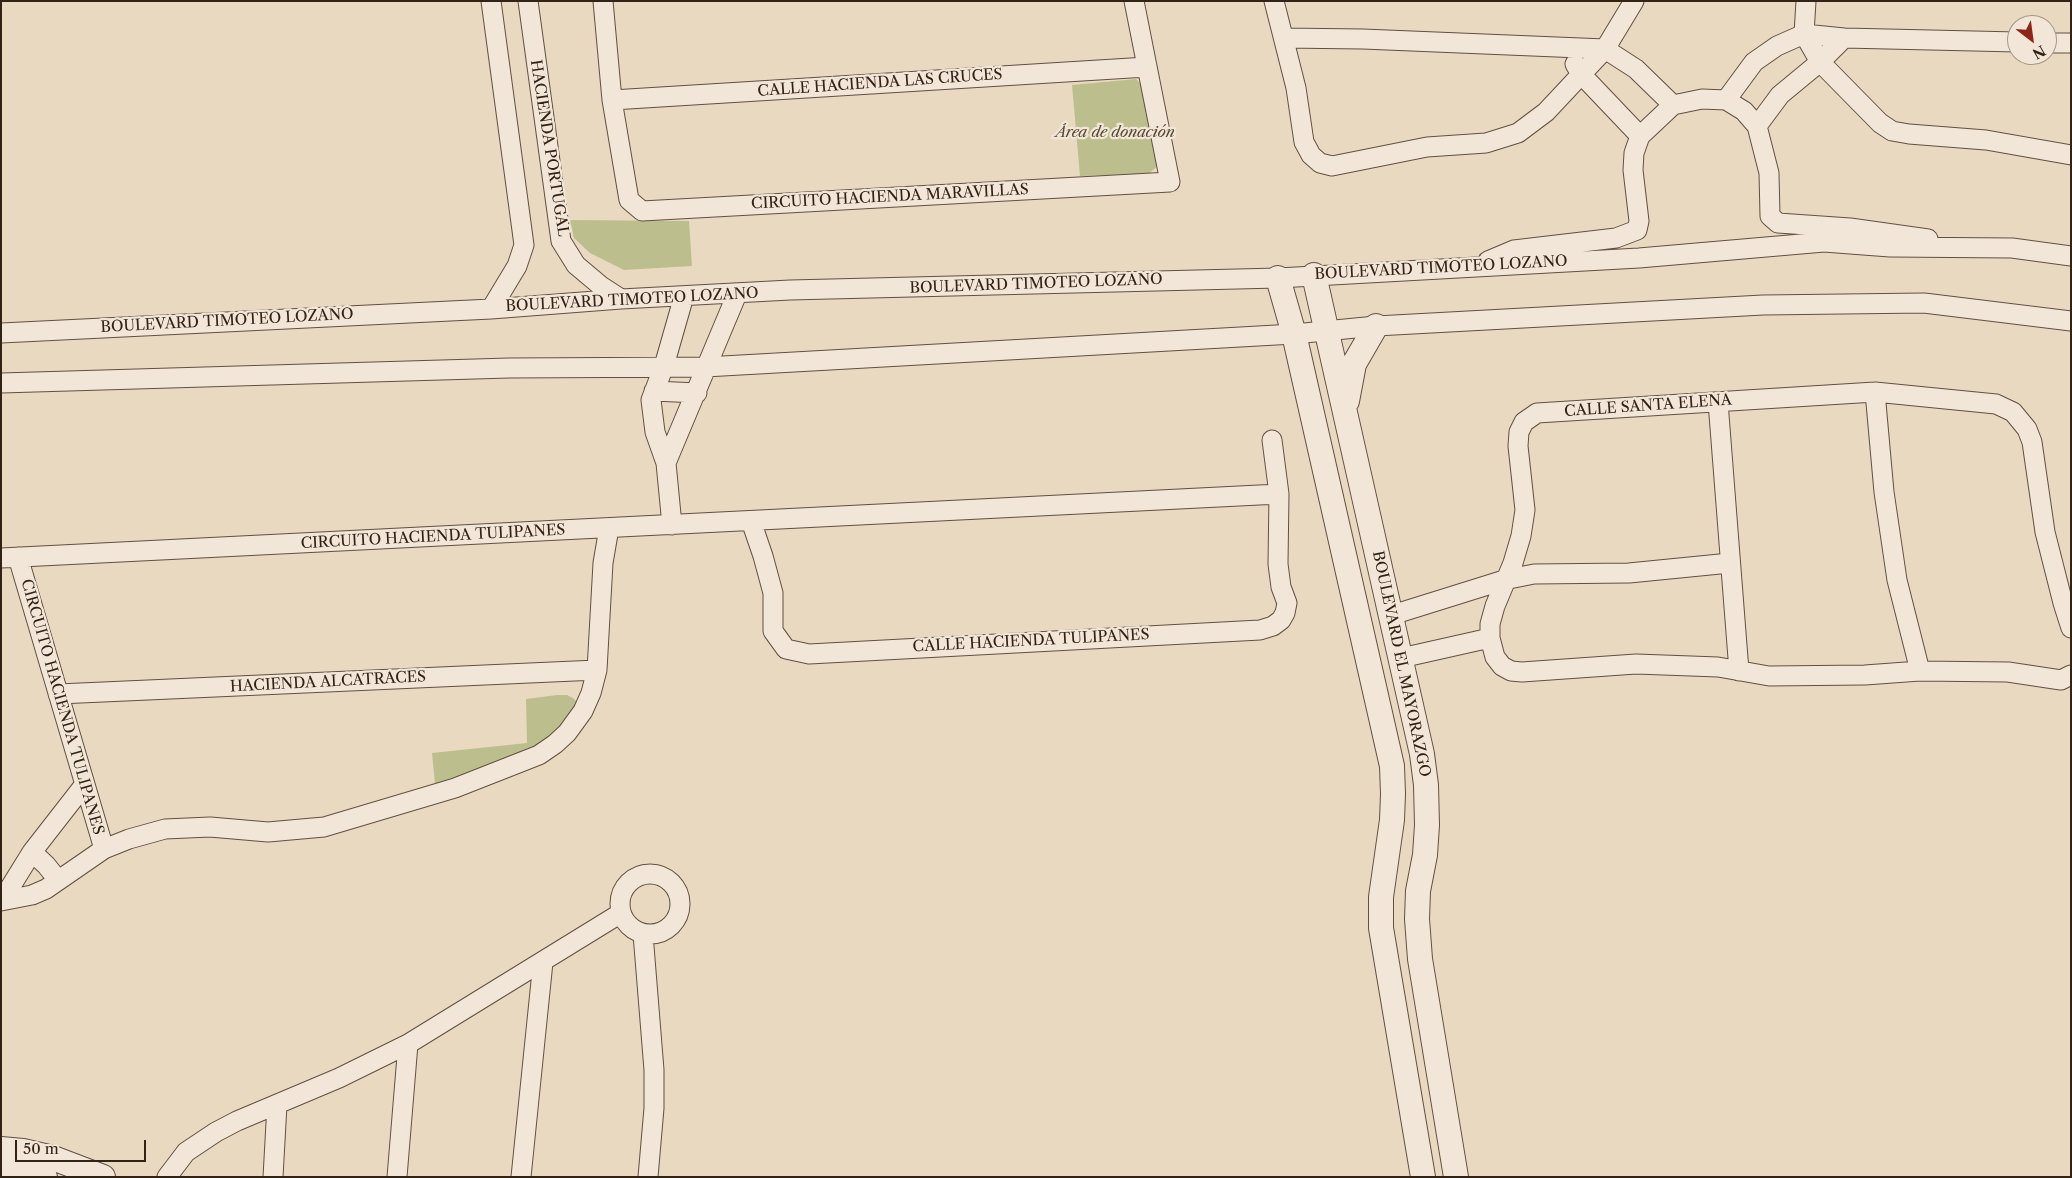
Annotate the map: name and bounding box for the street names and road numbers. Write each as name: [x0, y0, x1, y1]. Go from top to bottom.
street label: HACIENDA PORTUGAL: [526, 58, 572, 238]
street label: CALLE HACIENDA LAS CRUCES: [757, 65, 1003, 101]
street label: CIRCUITO HACIENDA MARAVILLAS: [751, 181, 1029, 213]
street label: BOULEVARD TIMOTEO LOZANO: [1314, 252, 1568, 284]
street label: BOULEVARD TIMOTEO LOZANO: [909, 271, 1163, 297]
street label: BOULEVARD TIMOTEO LOZANO: [505, 284, 759, 316]
street label: BOULEVARD TIMOTEO LOZANO: [100, 305, 354, 337]
street label: CALLE SANTA ELENA: [1564, 391, 1732, 421]
street label: CIRCUITO HACIENDA TULIPANES: [300, 521, 566, 553]
street label: BOULEVARD EL MAYORAZGO: [1368, 549, 1434, 779]
street label: CIRCUITO HACIENDA TULIPANES: [17, 577, 107, 837]
street label: CALLE HACIENDA TULIPANES: [912, 626, 1150, 656]
street label: HACIENDA ALCATRACES: [229, 668, 427, 696]

